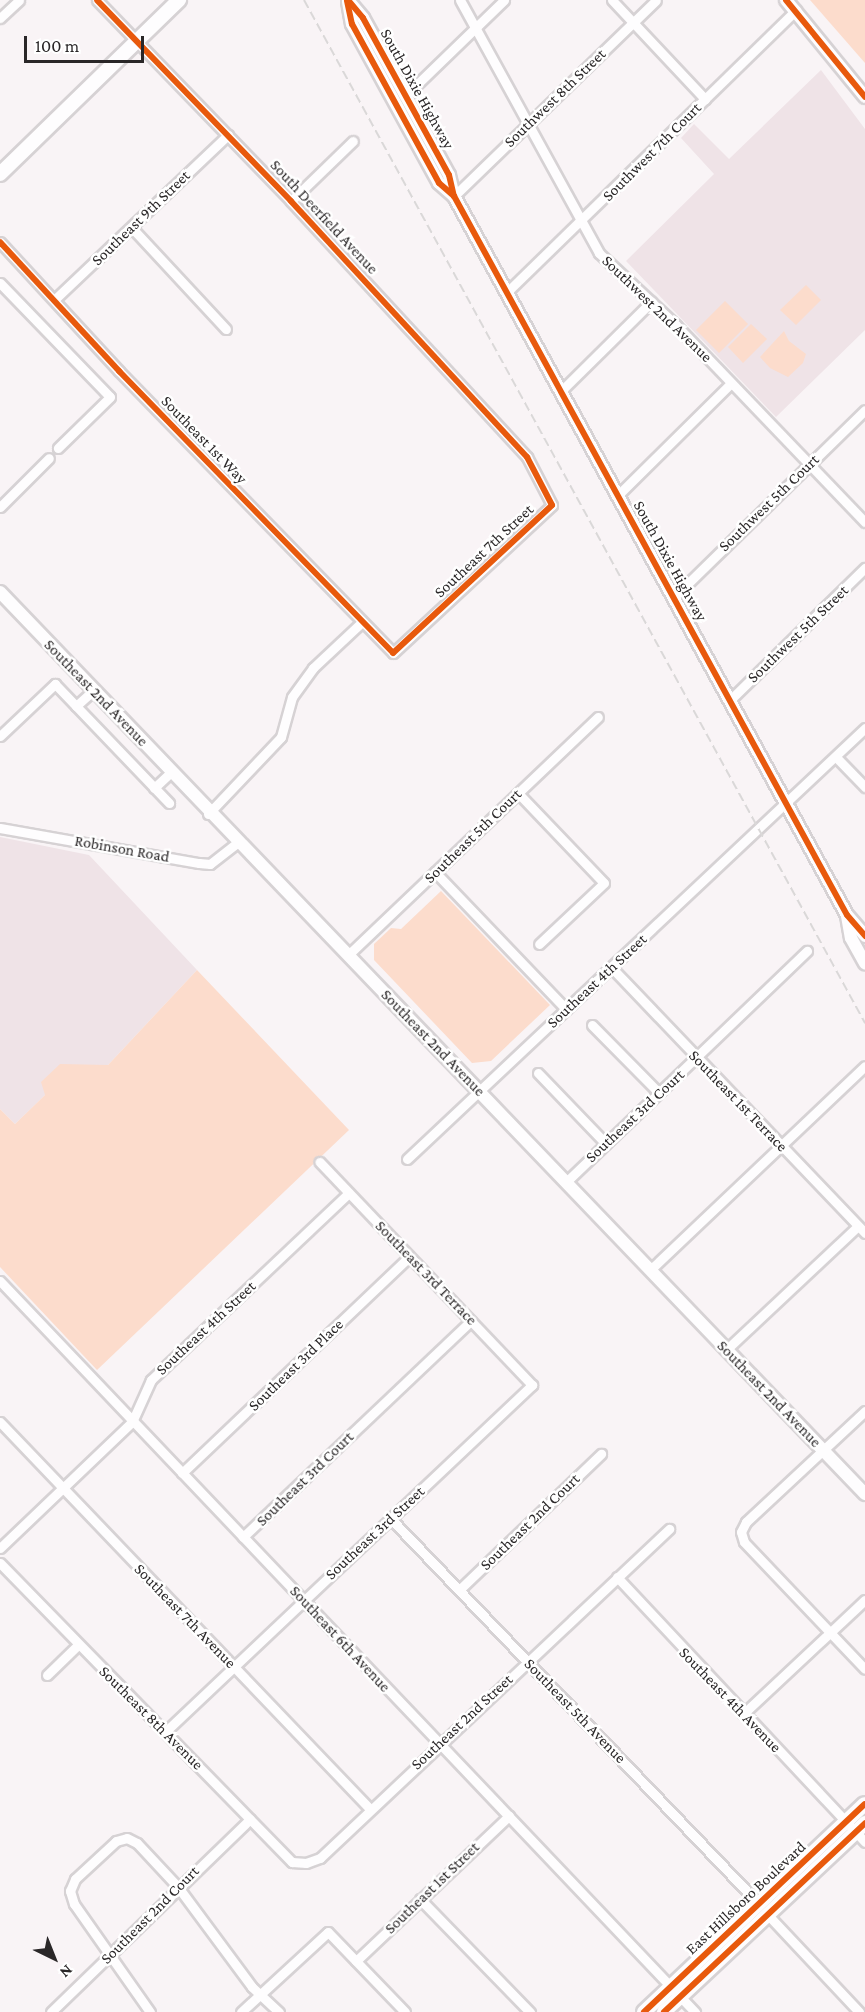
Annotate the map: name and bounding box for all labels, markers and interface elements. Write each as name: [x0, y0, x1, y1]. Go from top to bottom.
scale bar: [27, 24, 147, 62]
street label: South Dixie Highway: [376, 25, 458, 153]
text: 100 m: [35, 36, 79, 56]
street label: Southwest 8th Street: [500, 45, 610, 151]
street label: Southwest 7th Court: [599, 99, 705, 205]
street label: South Deerfield Avenue: [266, 156, 382, 278]
street label: Southeast 9th Street: [88, 166, 194, 270]
street label: Southwest 2nd Avenue: [598, 251, 716, 367]
street label: Southeast 1st Way: [157, 392, 251, 488]
street label: Southwest 5th Court: [715, 450, 823, 556]
street label: South Dixie Highway: [629, 497, 711, 625]
street label: Southeast 7th Street: [430, 500, 538, 602]
street label: Southwest 5th Street: [744, 581, 852, 687]
street label: Southeast 2nd Avenue: [40, 635, 152, 751]
street label: Southeast 5th Court: [420, 785, 526, 887]
street label: Robinson Road: [73, 831, 171, 867]
street label: Southeast 4th Street: [543, 930, 651, 1032]
street label: Southeast 2nd Avenue: [377, 985, 489, 1101]
street label: Southeast 1st Terrace: [685, 1046, 791, 1156]
street label: Southeast 3rd Court: [582, 1065, 688, 1167]
street label: Southeast 3rd Terrace: [371, 1217, 481, 1329]
street label: Southeast 4th Street: [152, 1277, 260, 1379]
street label: Southeast 3rd Place: [245, 1315, 347, 1415]
street label: Southeast 2nd Avenue: [713, 1336, 825, 1452]
street label: Southeast 3rd Court: [252, 1428, 358, 1530]
street label: Southeast 2nd Court: [476, 1470, 584, 1574]
street label: Southeast 3rd Street: [321, 1482, 429, 1584]
street label: Southeast 7th Avenue: [130, 1560, 240, 1672]
street label: Southeast 6th Avenue: [286, 1582, 394, 1696]
street label: Southeast 4th Avenue: [675, 1643, 785, 1757]
street label: Southeast 5th Avenue: [520, 1655, 630, 1767]
street label: Southeast 8th Avenue: [95, 1662, 207, 1774]
street label: Southeast 2nd Street: [407, 1670, 517, 1774]
street label: East Hillsboro Boulevard: [682, 1837, 810, 1959]
street label: Southeast 1st Street: [381, 1838, 483, 1938]
street label: Southeast 2nd Court: [97, 1862, 203, 1968]
north arrow: [24, 1928, 84, 1988]
text: N: [57, 1962, 76, 1981]

